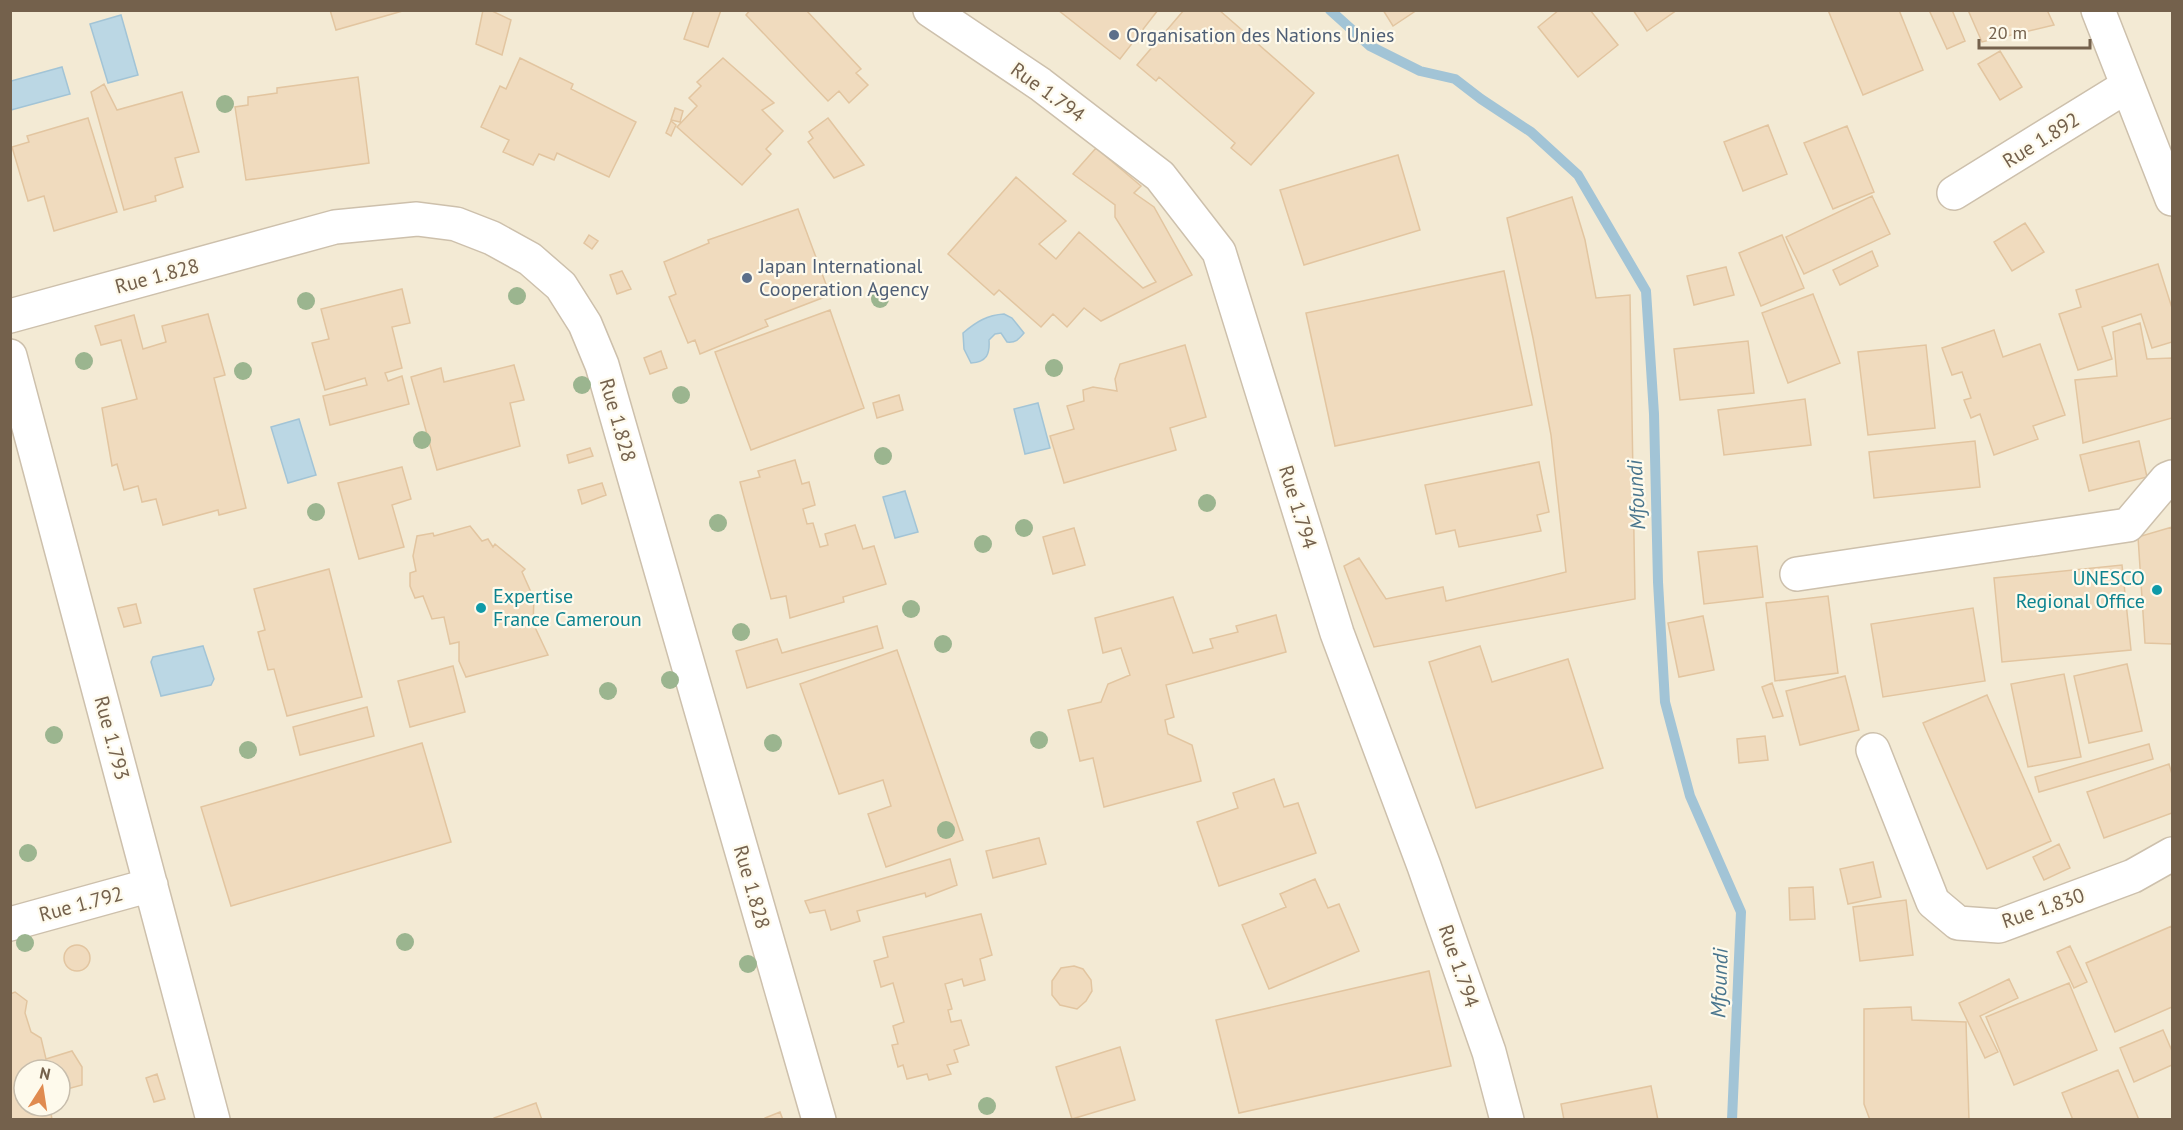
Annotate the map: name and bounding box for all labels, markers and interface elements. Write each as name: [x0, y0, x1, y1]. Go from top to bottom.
scale bar: [1979, 12, 2090, 50]
text: 20 m: [1988, 21, 2027, 44]
place label: Organisation des Nations Unies: [1126, 22, 1394, 48]
marker: Organisation des Nations Unies: [1107, 28, 1121, 42]
street label: Rue 1.794: [1006, 56, 1090, 128]
street label: Rue 1.892: [1998, 106, 2084, 174]
street label: Rue 1.828: [112, 252, 202, 300]
place label: Japan International Cooperation Agency: [758, 253, 929, 302]
marker: Japan International Cooperation Agency: [740, 271, 754, 285]
street label: Rue 1.828: [594, 375, 642, 465]
water label: Mfoundi: [1621, 459, 1651, 531]
street label: Rue 1.794: [1273, 462, 1323, 552]
place label: UNESCO Regional Office: [2016, 565, 2145, 614]
place label: Expertise France Cameroun: [493, 583, 642, 632]
marker: UNESCO Regional Office: [2150, 583, 2164, 597]
marker: Expertise France Cameroun: [474, 601, 488, 615]
street label: Rue 1.793: [88, 693, 136, 783]
street label: Rue 1.828: [728, 842, 776, 932]
street label: Rue 1.792: [36, 880, 126, 928]
street label: Rue 1.830: [1998, 882, 2088, 934]
street label: Rue 1.794: [1433, 921, 1485, 1011]
water label: Mfoundi: [1704, 947, 1734, 1018]
north arrow: [12, 1058, 72, 1118]
text: N: [38, 1062, 52, 1084]

